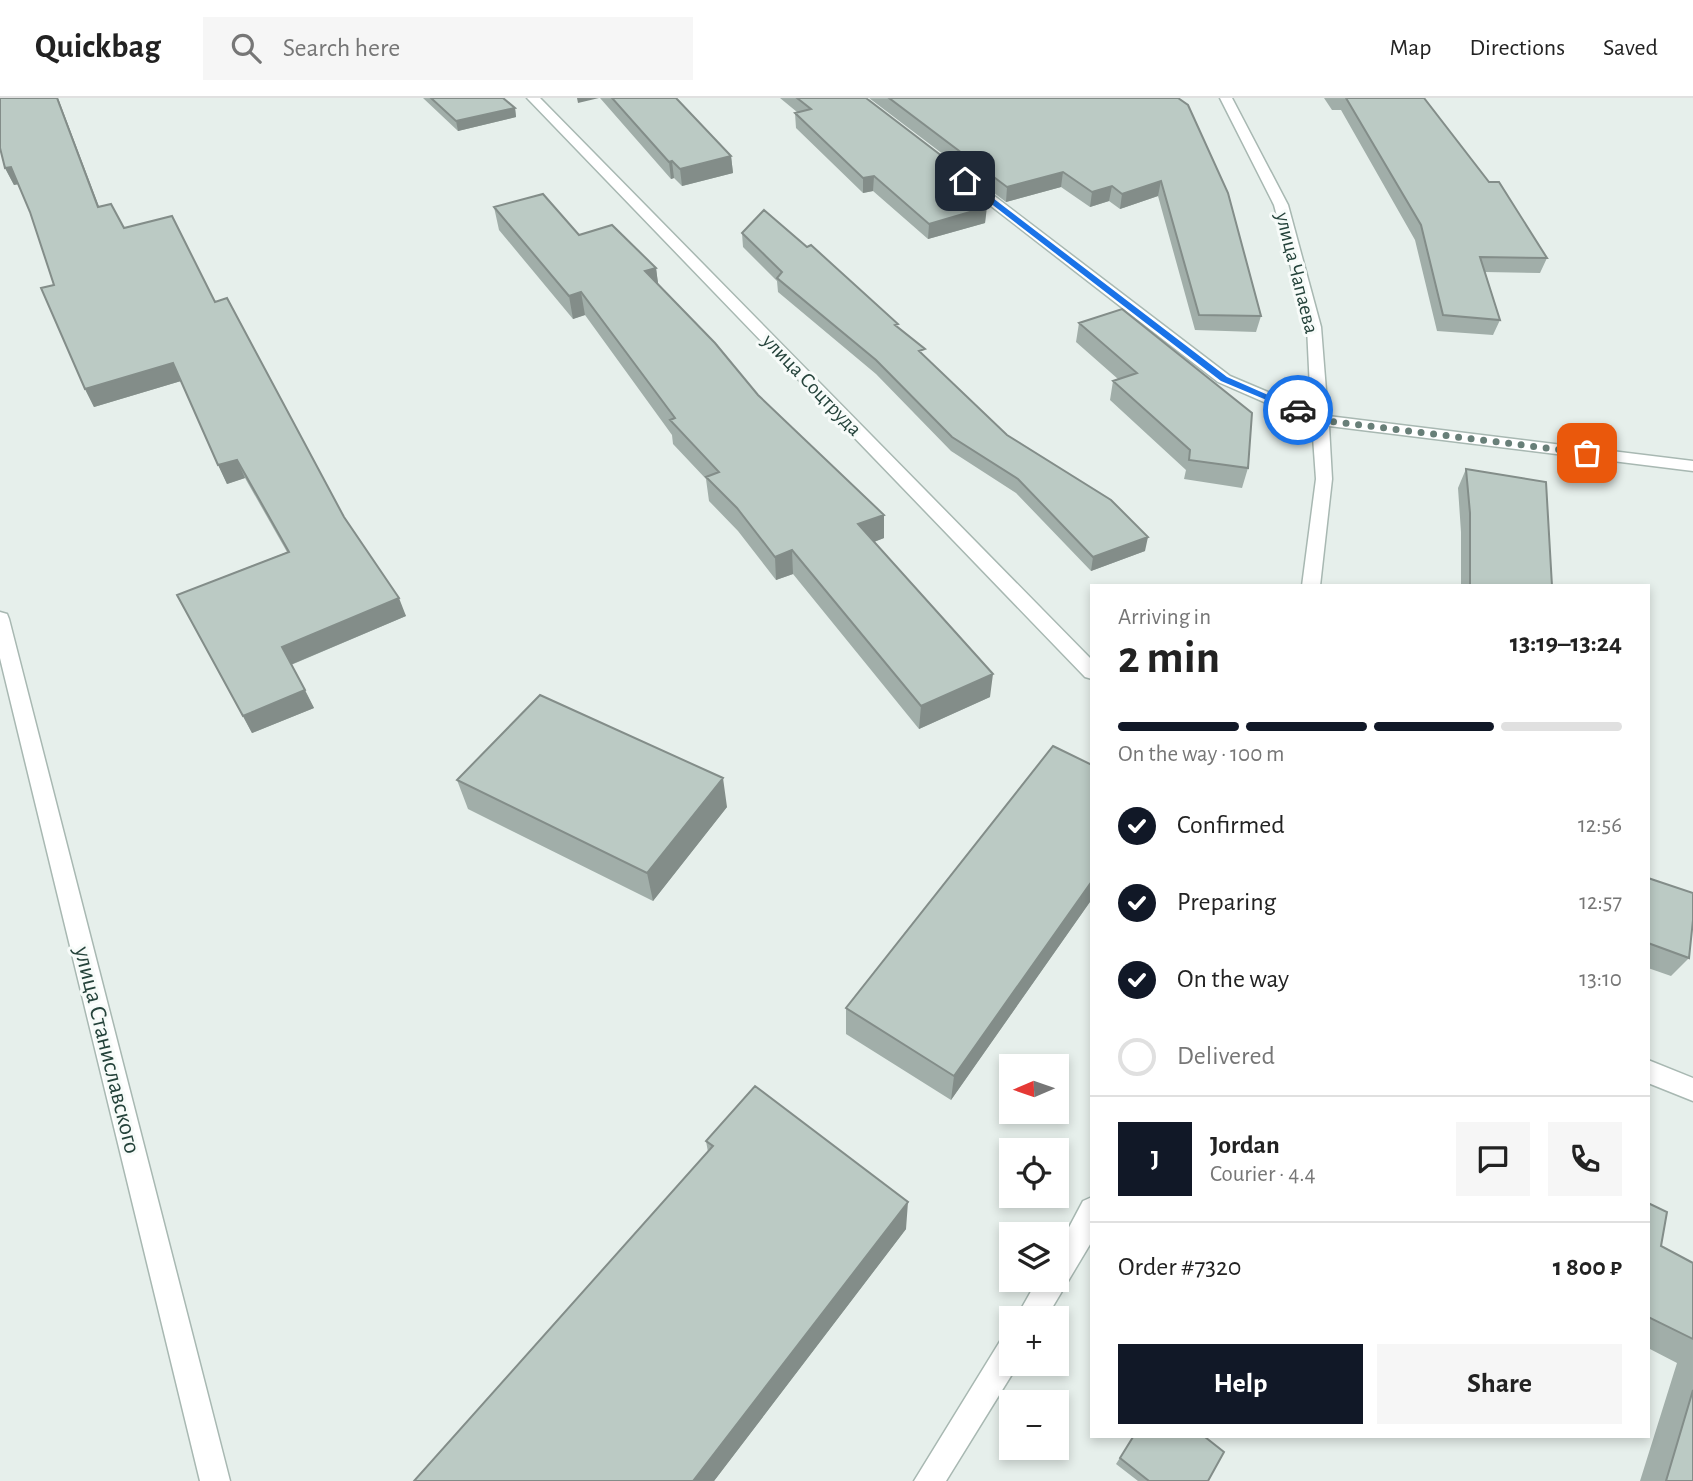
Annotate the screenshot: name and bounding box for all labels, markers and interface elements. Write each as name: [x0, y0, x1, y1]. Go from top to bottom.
search box: [203, 17, 693, 80]
icon: search: [227, 29, 265, 67]
text: Quickbag: [35, 31, 161, 64]
text: Search here: [283, 35, 400, 61]
text: Map: [1389, 36, 1431, 60]
text: Directions: [1469, 36, 1565, 60]
text: Saved: [1603, 36, 1658, 60]
pin: [935, 151, 995, 211]
icon: home: [946, 162, 984, 200]
street label: улица Чапаева: [1272, 209, 1322, 336]
street label: улица Соцтруда: [758, 329, 866, 440]
courier: [1263, 375, 1333, 445]
icon: car: [1279, 391, 1317, 429]
pin: [1557, 423, 1617, 483]
icon: bag: [1568, 434, 1606, 472]
text: Arriving in: [1118, 606, 1211, 629]
text: 13:19–13:24: [1510, 630, 1622, 656]
text: 2 min: [1118, 635, 1220, 681]
text: On the way · 100 m: [1118, 743, 1285, 766]
icon: check: [1118, 807, 1156, 845]
text: Confirmed: [1177, 812, 1285, 838]
text: 12:56: [1578, 814, 1622, 837]
icon: check: [1118, 884, 1156, 922]
text: Preparing: [1177, 889, 1276, 915]
text: 12:57: [1579, 891, 1622, 914]
street label: улица Станиславского: [69, 943, 144, 1156]
icon: check: [1118, 961, 1156, 999]
text: On the way: [1177, 966, 1289, 992]
text: 13:10: [1579, 968, 1622, 991]
text: Delivered: [1177, 1043, 1275, 1069]
north arrow: [999, 1054, 1069, 1124]
map controls: [999, 1054, 1069, 1460]
button: chat: [1456, 1122, 1530, 1196]
button: phone: [1548, 1122, 1622, 1196]
text: Jordan: [1210, 1132, 1280, 1158]
button: locate: [999, 1138, 1069, 1208]
text: J: [1151, 1146, 1159, 1172]
text: Courier · 4.4: [1210, 1163, 1316, 1186]
button: layers: [999, 1222, 1069, 1292]
text: Order #7320: [1118, 1254, 1242, 1280]
text: 1 800 ₽: [1553, 1254, 1622, 1280]
button: +: [999, 1306, 1069, 1376]
button: Help: [1118, 1344, 1363, 1424]
button: Share: [1377, 1344, 1622, 1424]
button: −: [999, 1390, 1069, 1460]

